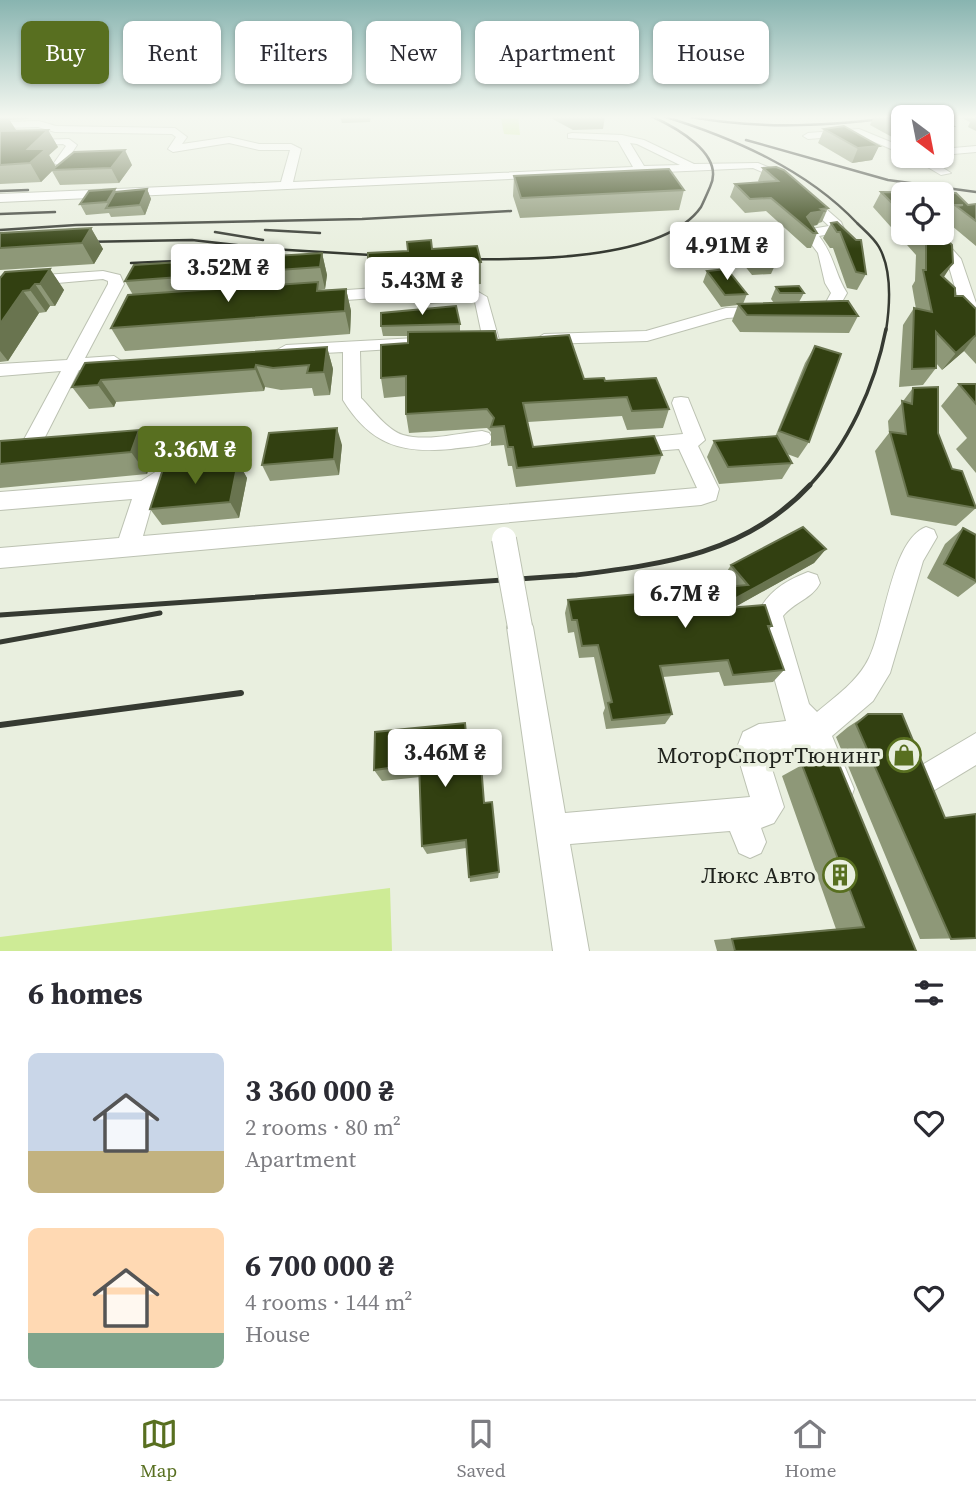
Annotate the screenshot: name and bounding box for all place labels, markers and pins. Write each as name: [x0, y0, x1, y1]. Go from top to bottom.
pin: 4.91M ₴: [662, 222, 792, 282]
pin: 3.52M ₴: [163, 244, 293, 304]
pin: 5.43M ₴: [357, 258, 487, 317]
pin: 3.36M ₴: [130, 426, 260, 486]
pin: 6.7M ₴: [628, 570, 742, 630]
pin: 3.46M ₴: [380, 730, 510, 789]
shop icon: МоторСпортТюнинг: [885, 736, 923, 774]
place label: МоторСпортТюнинг: [657, 739, 880, 771]
building icon: Люкс Авто: [821, 856, 859, 894]
place label: Люкс Авто: [701, 859, 816, 891]

